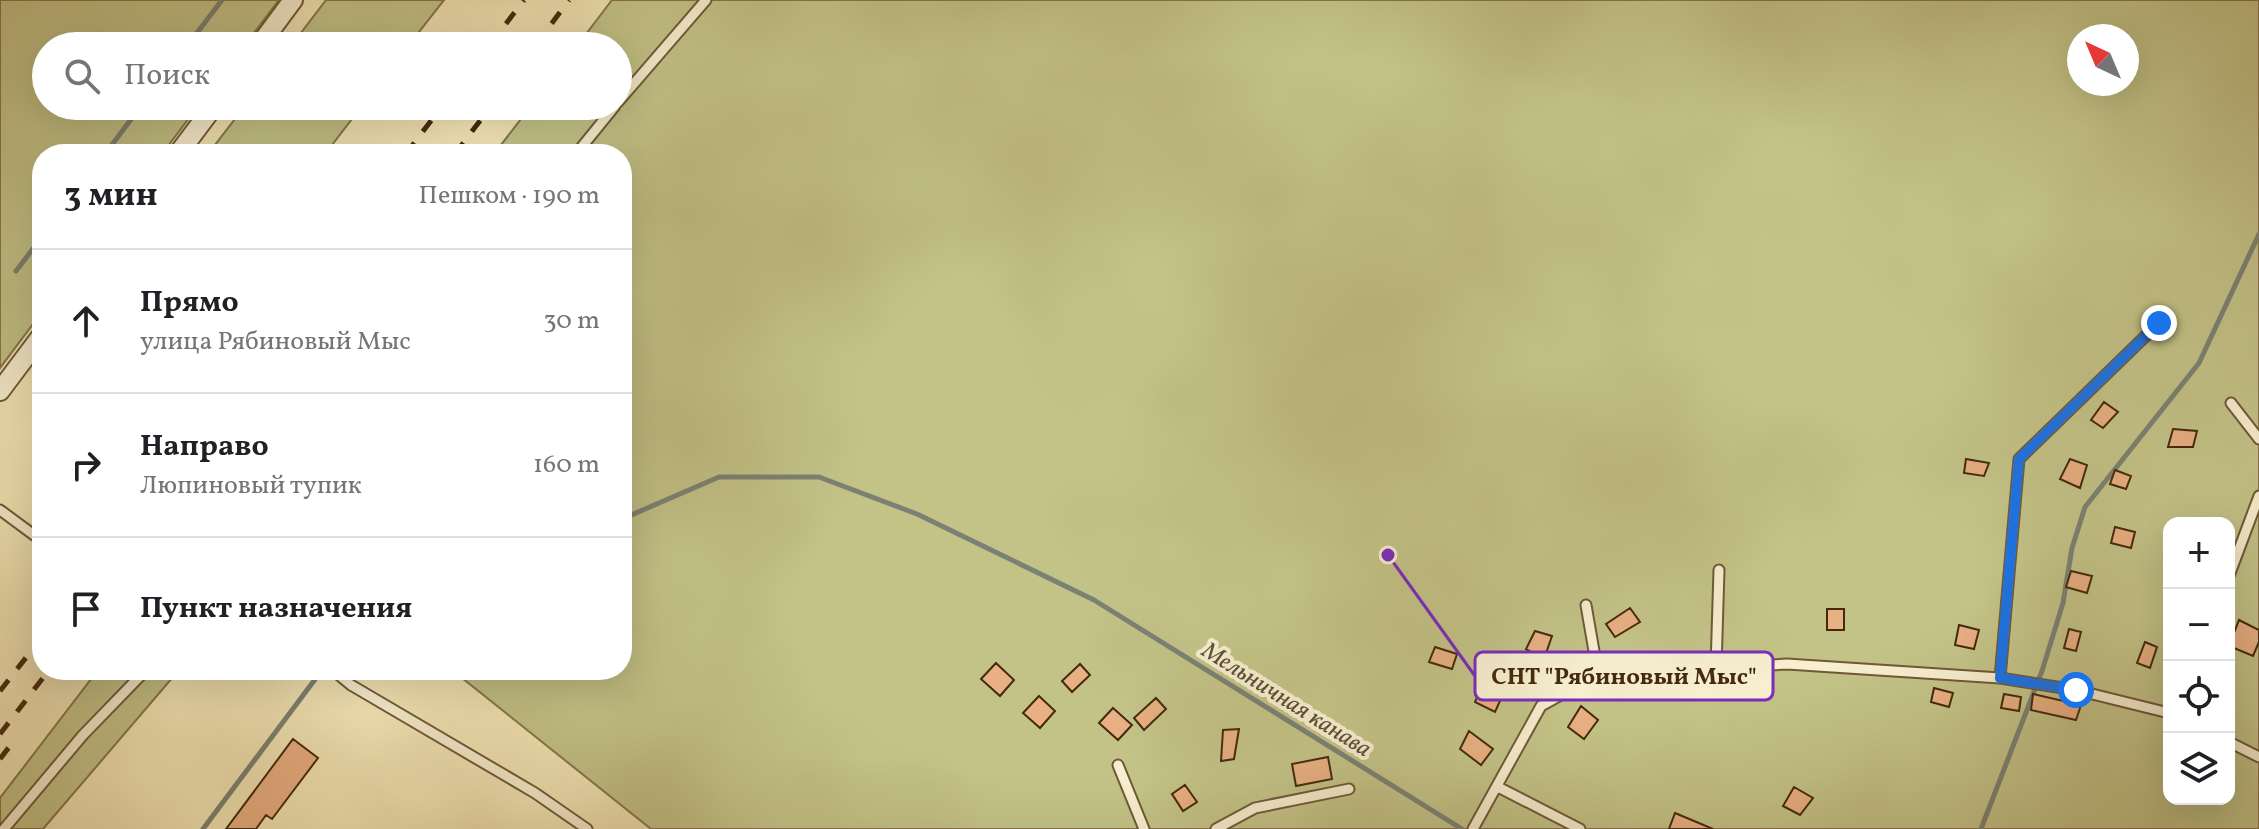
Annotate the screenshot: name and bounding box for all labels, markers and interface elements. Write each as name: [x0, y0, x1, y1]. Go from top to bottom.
north arrow: [2067, 24, 2139, 96]
search box: [32, 32, 632, 120]
icon: search: [60, 54, 104, 98]
text: Поиск: [124, 55, 210, 97]
text: 3 мин: [64, 173, 158, 220]
text: Пешком · 190 m: [419, 178, 600, 214]
text: Прямо: [140, 282, 239, 324]
icon: ahead: [64, 299, 108, 343]
text: 30 m: [543, 303, 600, 339]
route end: [2141, 305, 2177, 341]
text: улица Рябиновый Мыс: [140, 324, 411, 360]
text: Направо: [140, 426, 269, 468]
icon: right: [64, 443, 108, 487]
text: 160 m: [533, 447, 600, 483]
text: Люпиновый тупик: [140, 468, 362, 504]
map controls: [2163, 517, 2235, 805]
button: +: [2163, 517, 2235, 589]
icon: arrive: [64, 587, 108, 631]
text: Пункт назначения: [140, 588, 412, 630]
button: −: [2163, 589, 2235, 661]
water label: Мельничная канава: [1194, 634, 1377, 767]
callout: СНТ "Рябиновый Мыс": [1475, 652, 1773, 700]
text: СНТ "Рябиновый Мыс": [1491, 661, 1757, 695]
button: locate: [2163, 661, 2235, 733]
route start: [2058, 672, 2094, 708]
button: layers: [2163, 733, 2235, 805]

